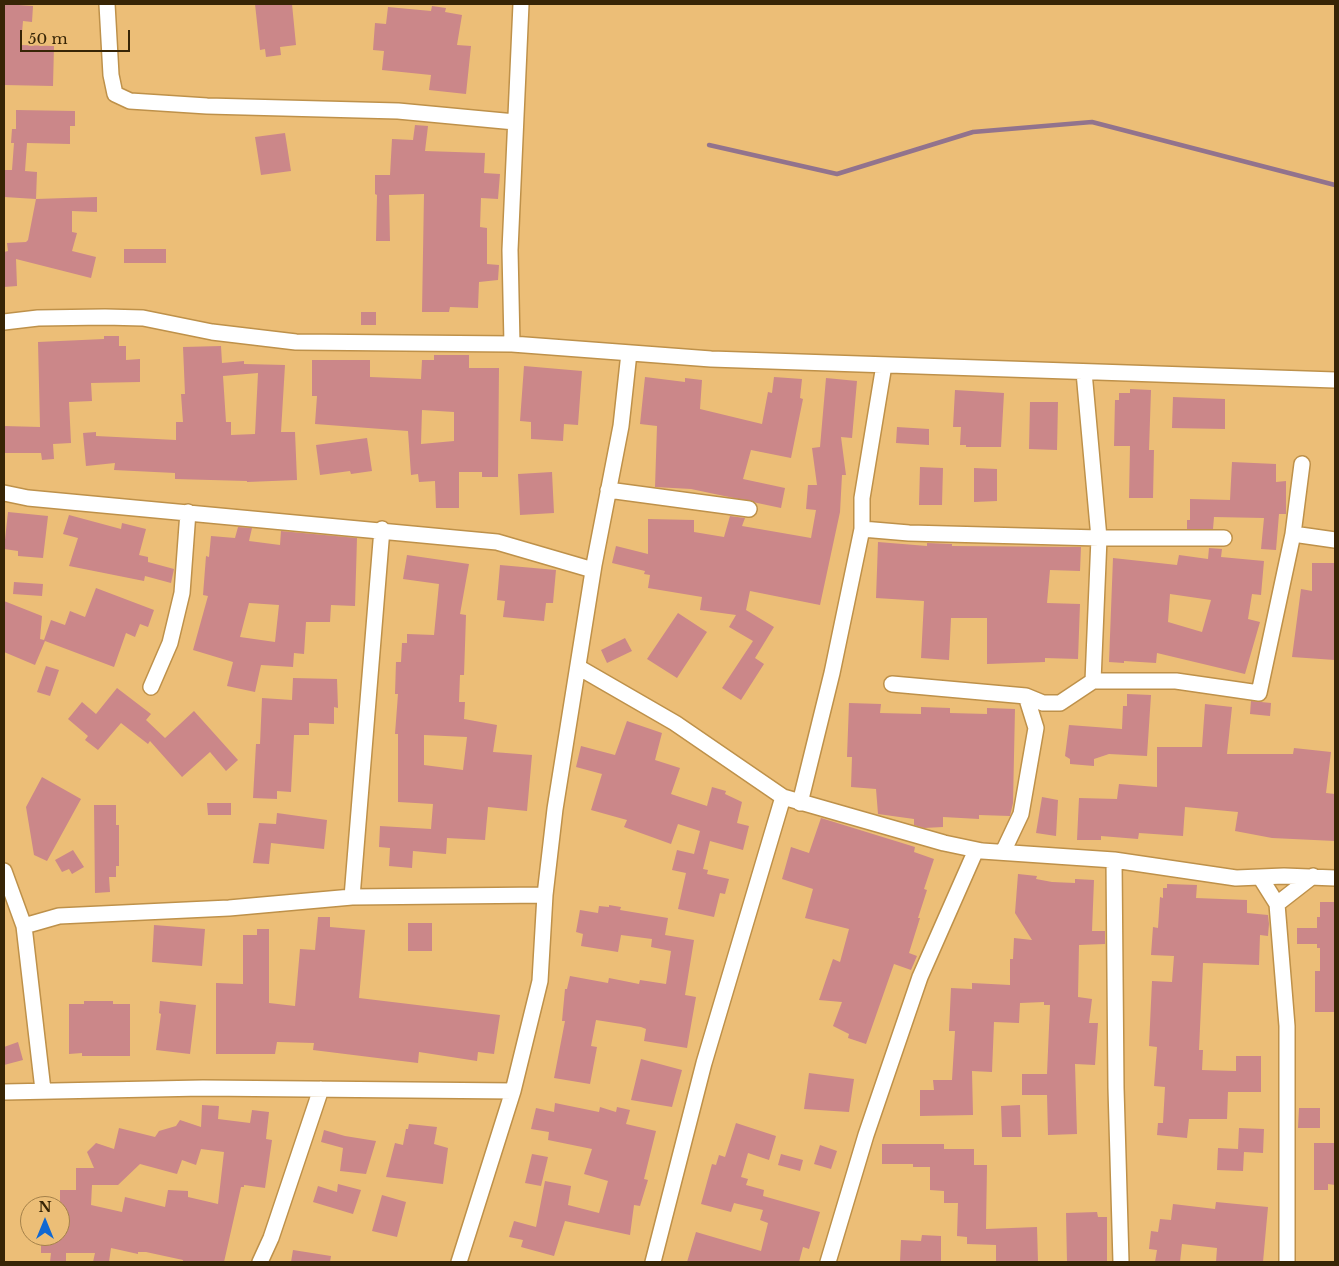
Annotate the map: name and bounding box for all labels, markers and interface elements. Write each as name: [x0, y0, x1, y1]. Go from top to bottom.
scale bar: [22, 20, 132, 52]
text: 50 m: [28, 29, 68, 48]
north arrow: [20, 1196, 70, 1246]
text: N: [38, 1198, 52, 1216]

